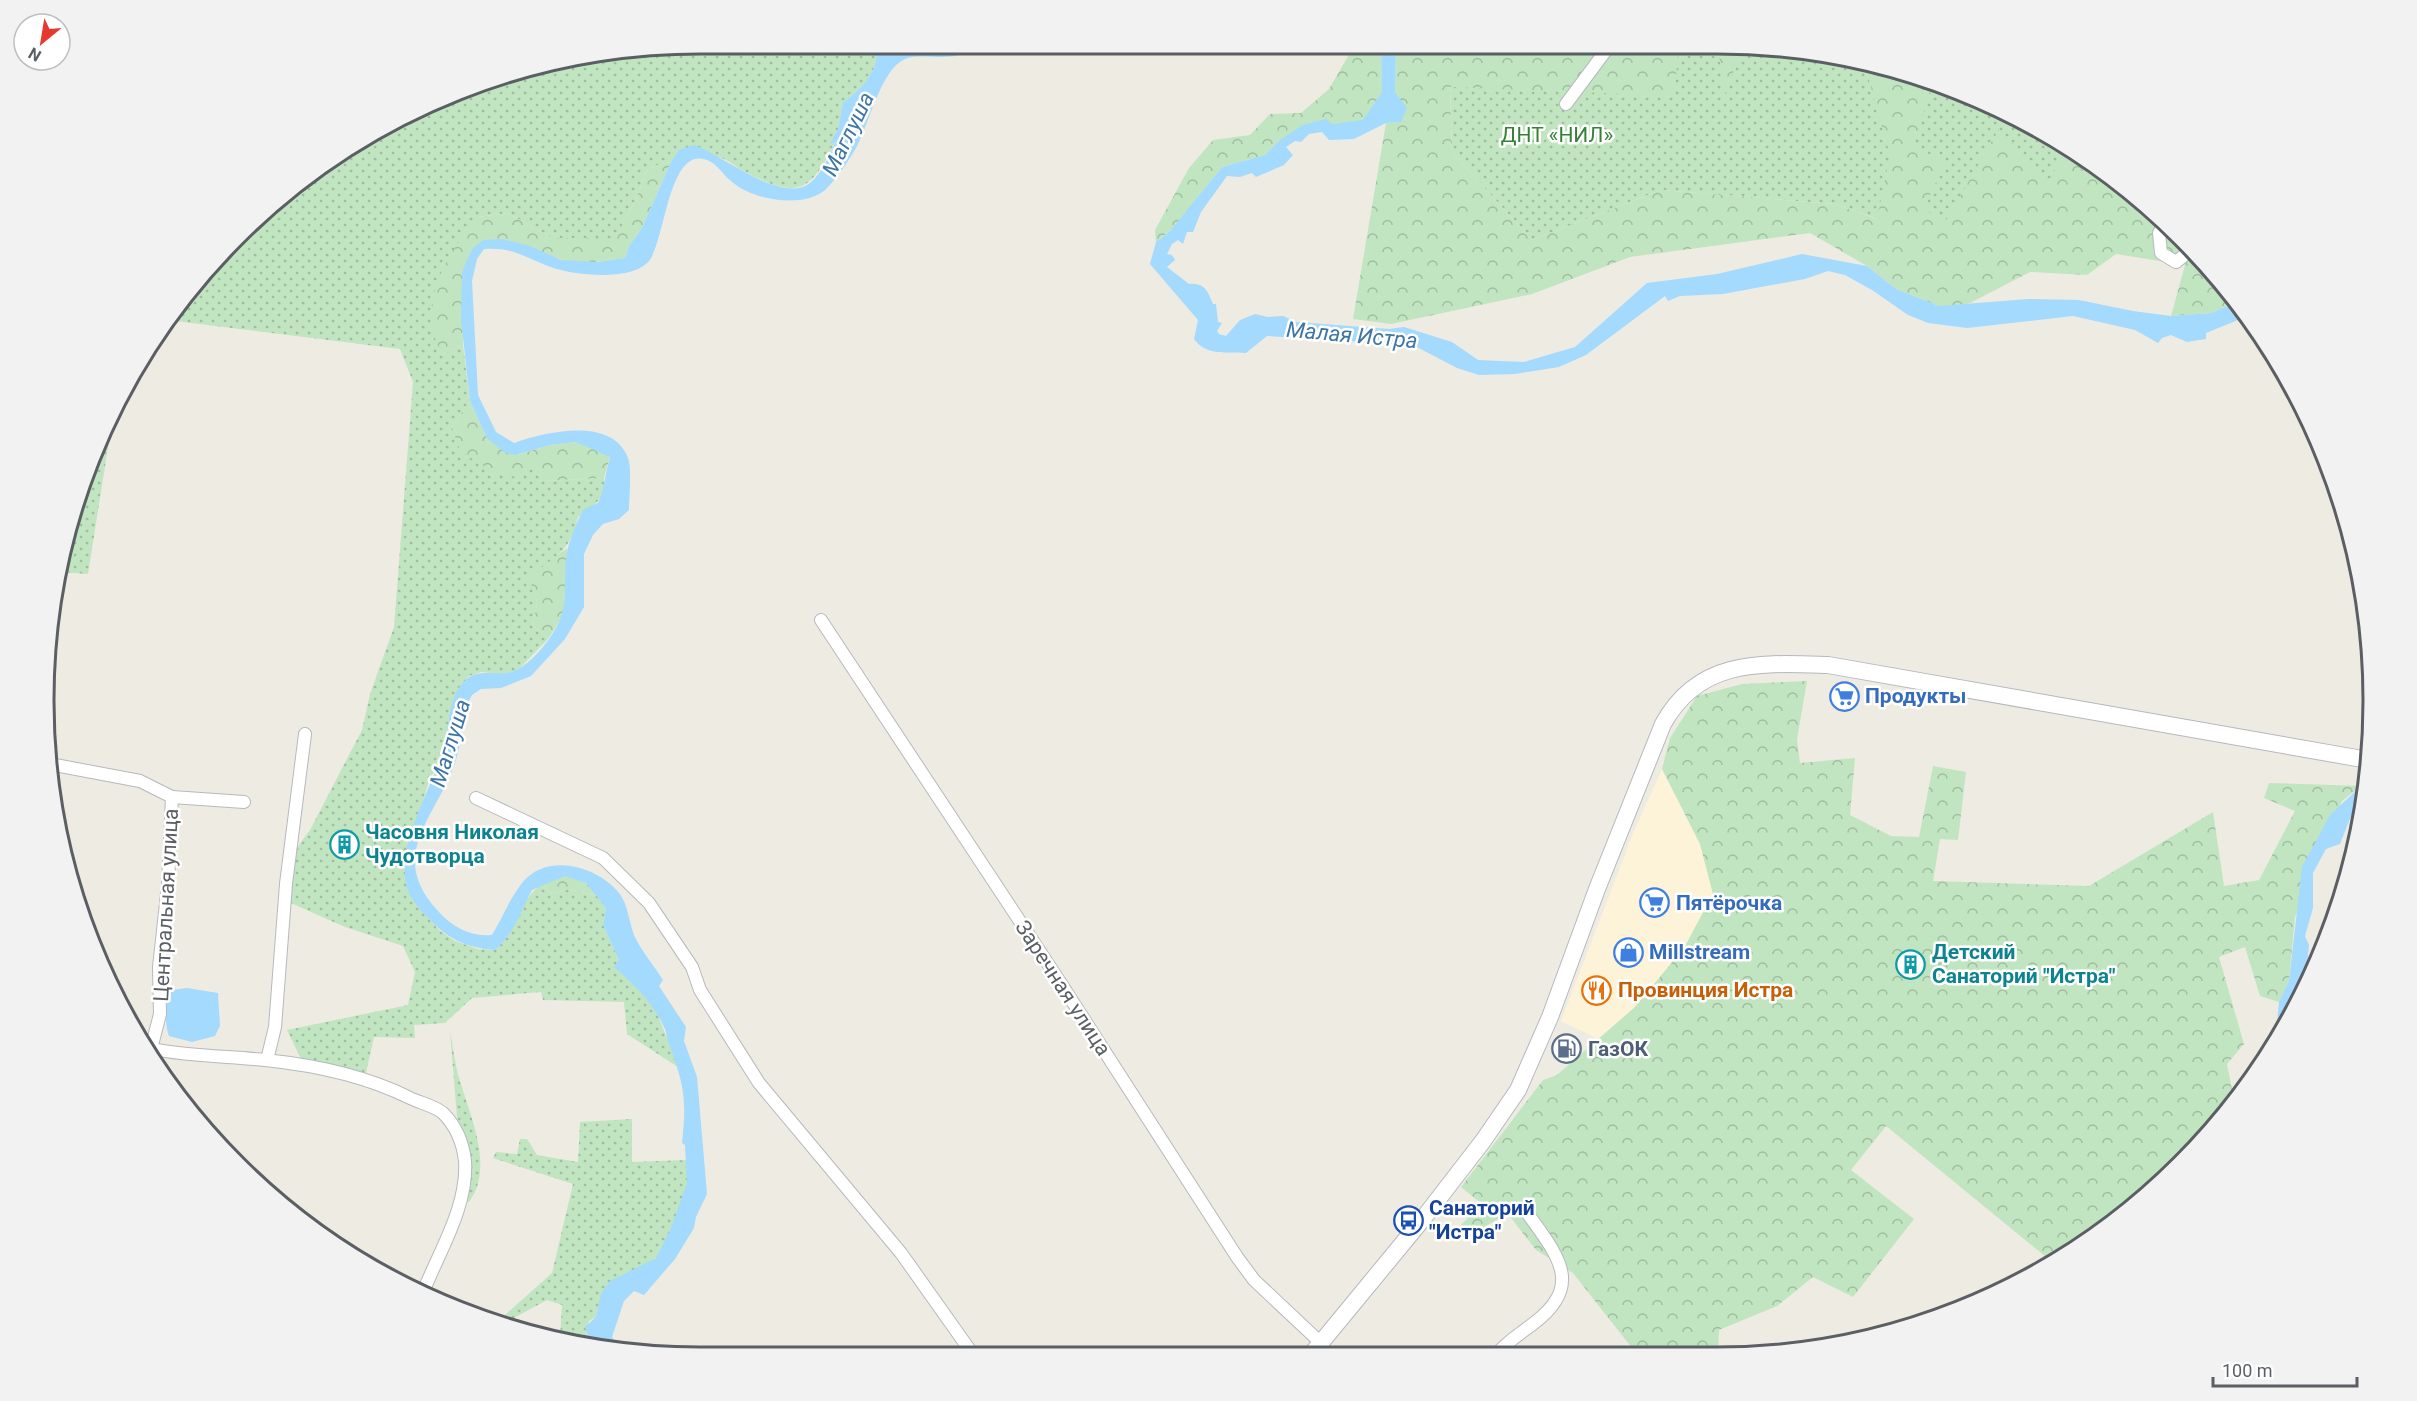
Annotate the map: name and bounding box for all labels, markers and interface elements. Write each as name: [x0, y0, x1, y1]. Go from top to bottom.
north arrow: [12, 12, 72, 72]
text: N: [25, 44, 44, 66]
water label: Маглуша: [817, 88, 879, 180]
park label: ДНТ «НИЛ»: [1501, 123, 1613, 147]
water label: Малая Истра: [1285, 317, 1419, 353]
supermarket icon: Продукты: [1828, 680, 1860, 712]
place label: Продукты: [1865, 684, 1967, 708]
water label: Маглуша: [425, 696, 475, 790]
street label: Центральная улица: [149, 808, 183, 1002]
place label: Часовня Николая Чудотворца: [365, 820, 539, 868]
building icon: Часовня Николая Чудотворца: [328, 828, 360, 860]
supermarket icon: Пятёрочка: [1639, 887, 1671, 919]
place label: Пятёрочка: [1676, 891, 1782, 915]
street label: Заречная улица: [1010, 916, 1116, 1060]
shop icon: Millstream: [1612, 936, 1644, 968]
place label: Millstream: [1649, 940, 1750, 964]
place label: Детский Санаторий "Истра": [1932, 940, 2116, 988]
building icon: Детский Санаторий "Истра": [1895, 948, 1927, 980]
restaurant icon: Провинция Истра: [1581, 974, 1613, 1006]
place label: Провинция Истра: [1618, 978, 1793, 1002]
fuel station icon: ГазОК: [1551, 1033, 1583, 1065]
place label: ГазОК: [1588, 1037, 1648, 1061]
place label: Санаторий "Истра": [1429, 1196, 1535, 1244]
bus stop icon: Санаторий "Истра": [1392, 1204, 1424, 1236]
scale bar: [2213, 1350, 2357, 1388]
text: 100 m: [2222, 1360, 2273, 1381]

